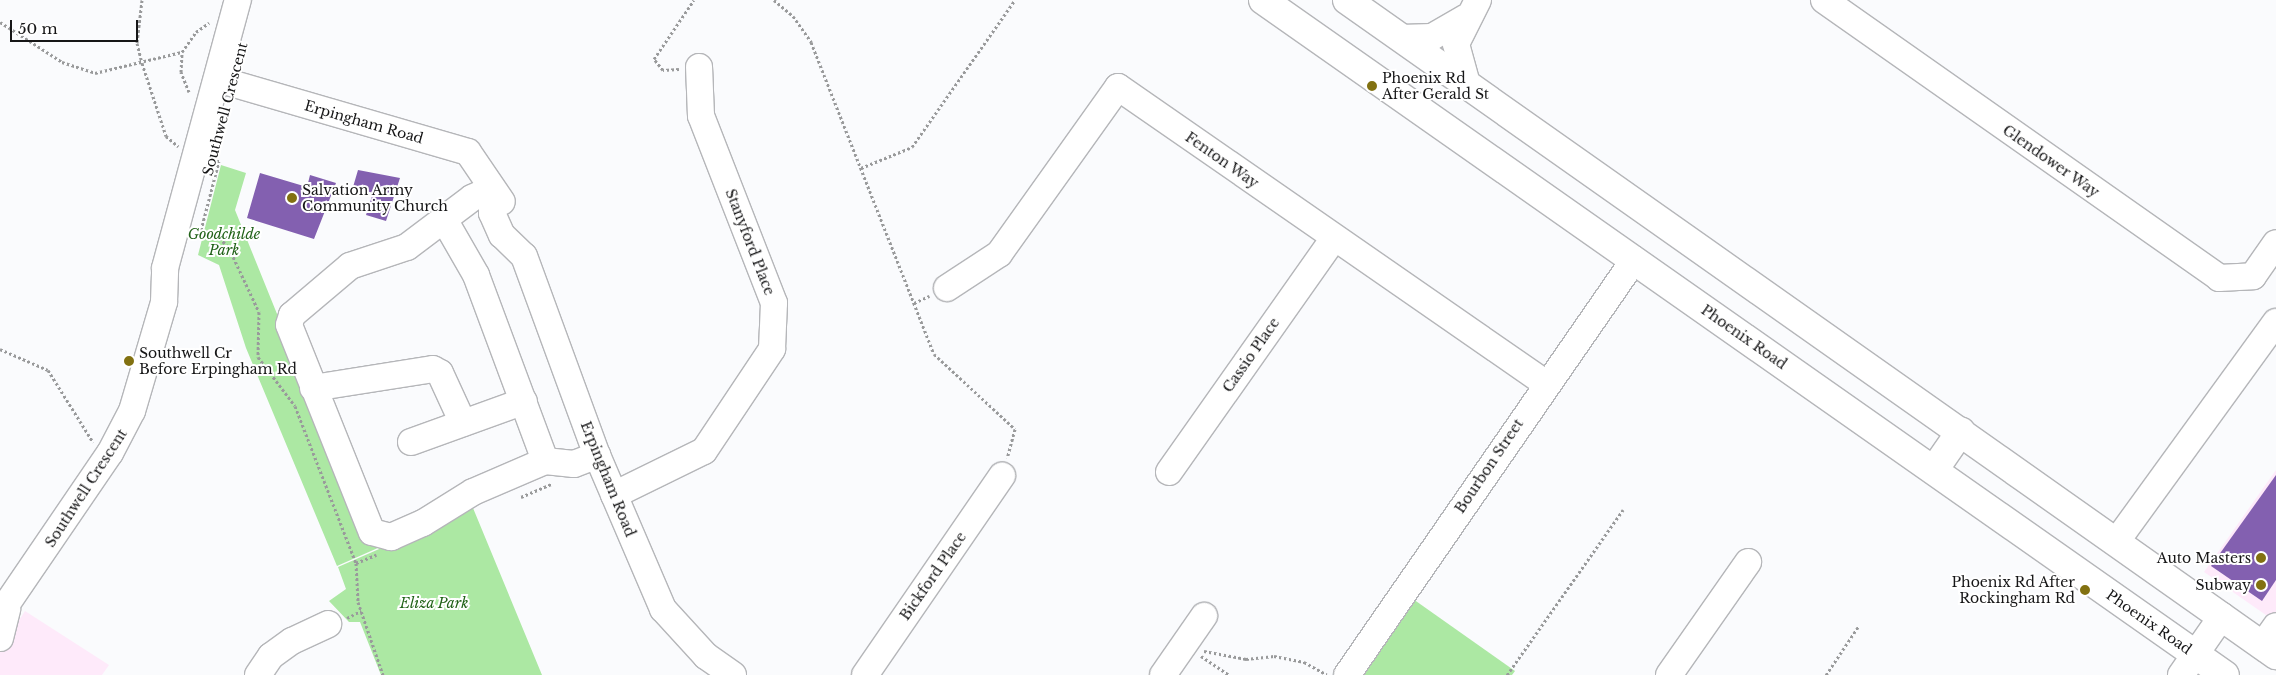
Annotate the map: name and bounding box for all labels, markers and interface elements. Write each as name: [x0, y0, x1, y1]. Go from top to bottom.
scale bar: [12, 10, 140, 42]
text: 50 m: [18, 19, 58, 38]
street label: Southwell Crescent: [199, 40, 251, 178]
place label: Phoenix Rd After Gerald St: [1382, 70, 1489, 102]
marker: Phoenix Rd After Gerald St: [1366, 80, 1378, 92]
street label: Erpingham Road: [303, 97, 425, 147]
street label: Glendower Way: [1999, 121, 2103, 201]
street label: Fenton Way: [1182, 128, 1262, 192]
place label: Salvation Army Community Church: [302, 182, 448, 214]
street label: Stanyford Place: [722, 186, 778, 298]
marker: Salvation Army Community Church: [286, 192, 298, 204]
park label: Goodchilde Park: [188, 226, 260, 258]
street label: Phoenix Road: [1698, 301, 1790, 373]
street label: Cassio Place: [1219, 315, 1283, 395]
place label: Southwell Cr Before Erpingham Rd: [139, 345, 297, 378]
marker: Southwell Cr Before Erpingham Rd: [123, 355, 135, 367]
street label: Bourbon Street: [1451, 416, 1527, 516]
street label: Erpingham Road: [577, 419, 639, 539]
street label: Southwell Crescent: [41, 426, 131, 550]
street label: Bickford Place: [896, 529, 970, 623]
place label: Auto Masters: [2157, 550, 2251, 566]
marker: Auto Masters: [2255, 552, 2267, 564]
place label: Phoenix Rd After Rockingham Rd: [1951, 574, 2075, 606]
place label: Subway: [2195, 577, 2251, 593]
marker: Subway: [2255, 579, 2267, 591]
marker: Phoenix Rd After Rockingham Rd: [2079, 584, 2091, 596]
street label: Phoenix Road: [2103, 586, 2195, 658]
park label: Eliza Park: [399, 595, 469, 611]

